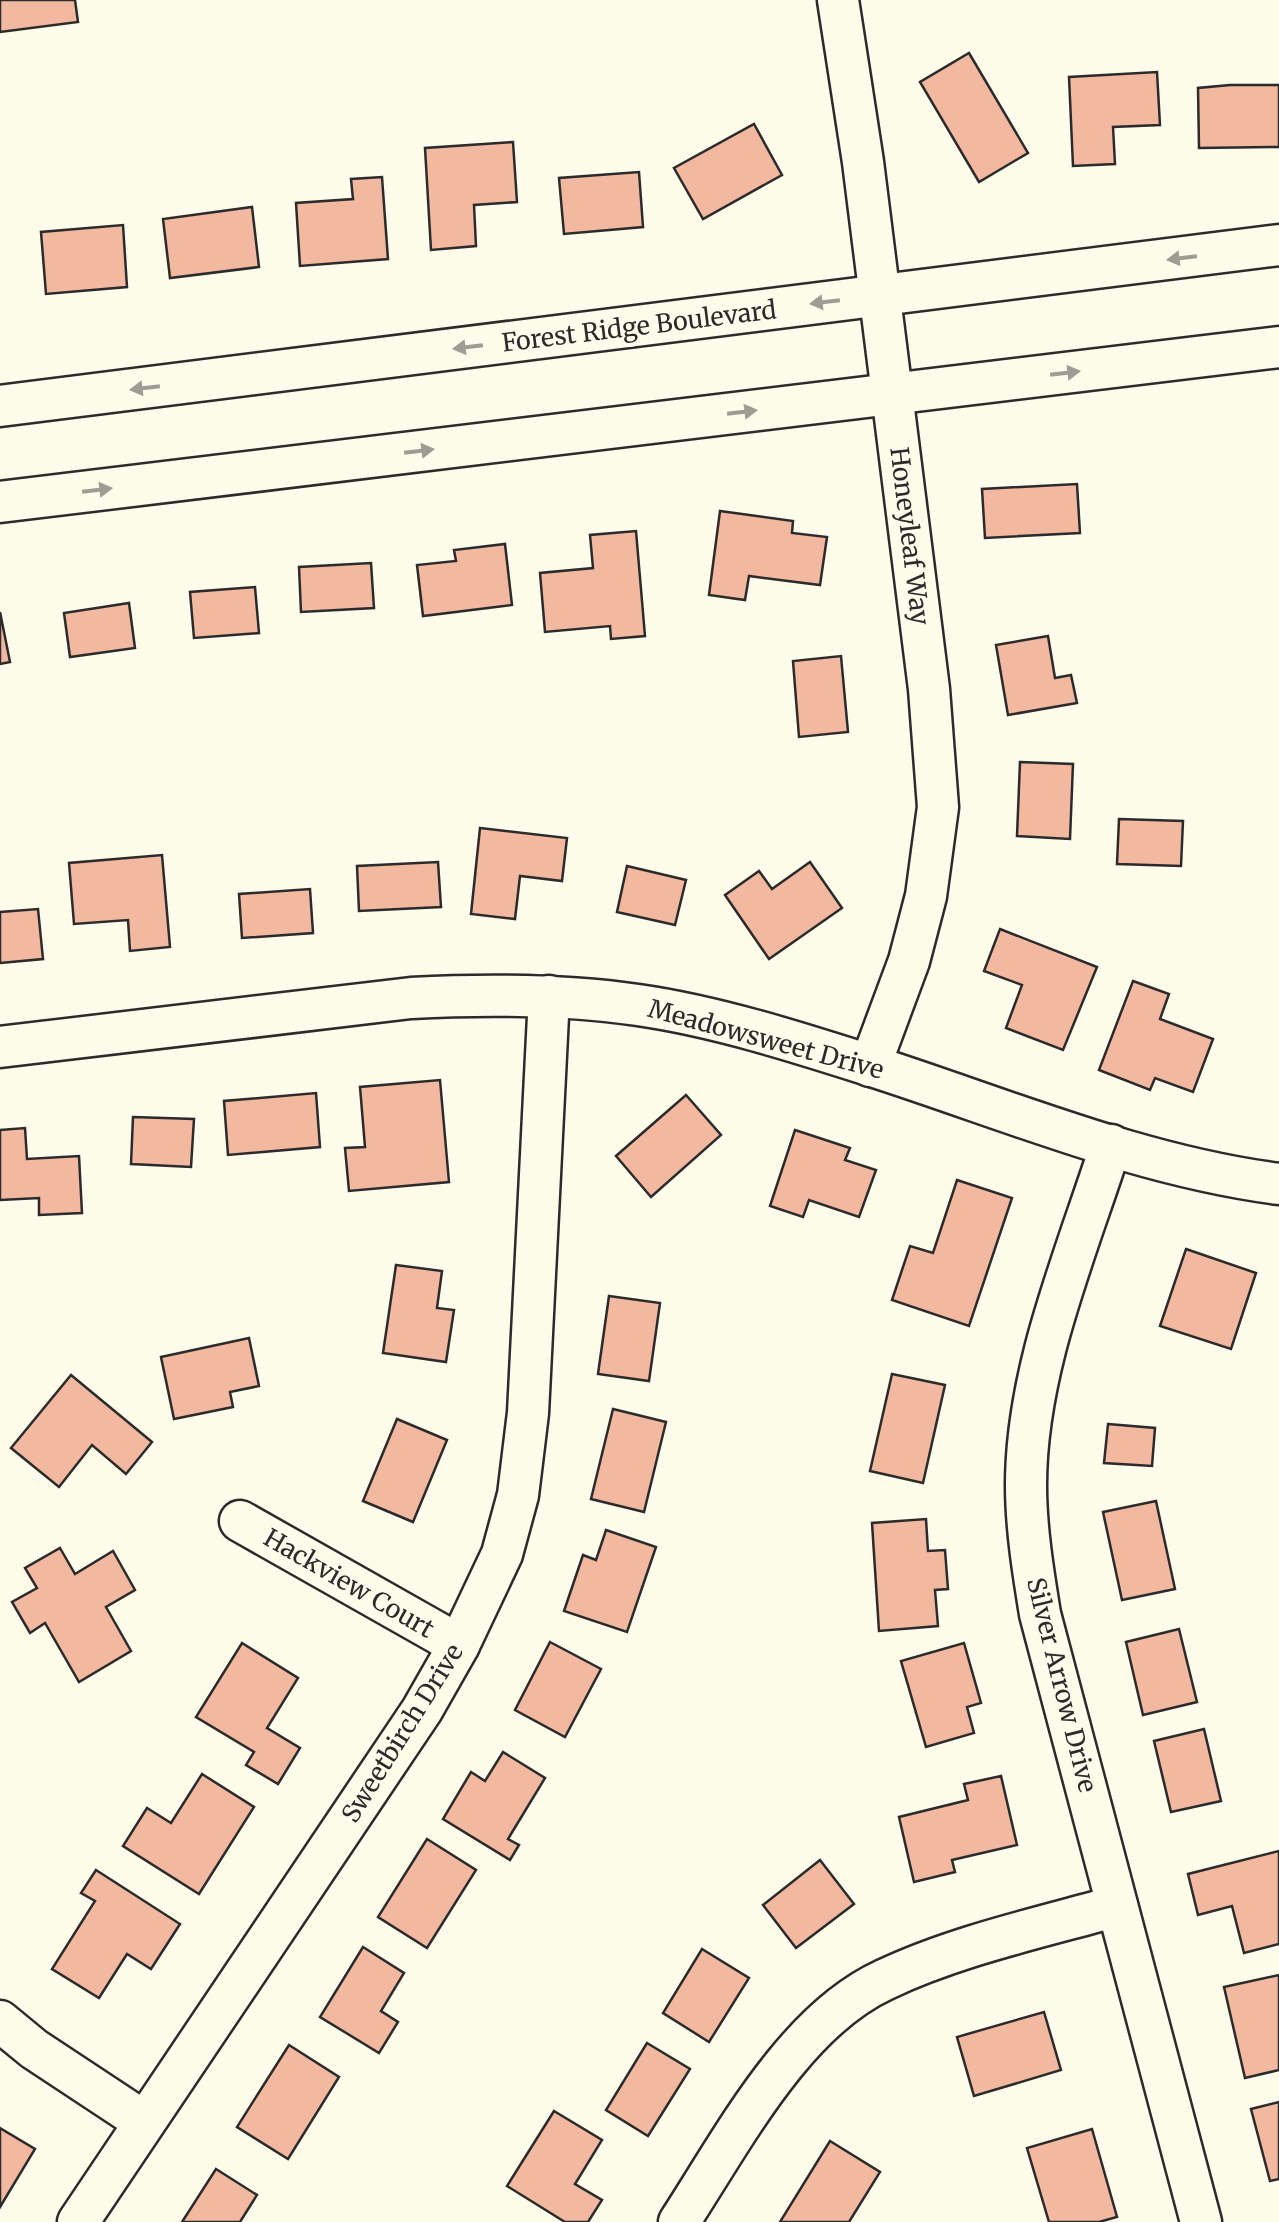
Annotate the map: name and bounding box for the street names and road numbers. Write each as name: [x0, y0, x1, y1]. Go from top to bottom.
street label: Forest Ridge Boulevard: [500, 293, 778, 359]
street label: Honeyleaf Way: [883, 445, 937, 627]
street label: Meadowsweet Drive: [645, 992, 887, 1086]
street label: Hackview Court: [258, 1521, 440, 1645]
street label: Silver Arrow Drive: [1020, 1574, 1104, 1796]
street label: Sweetbirch Drive: [334, 1638, 470, 1828]

